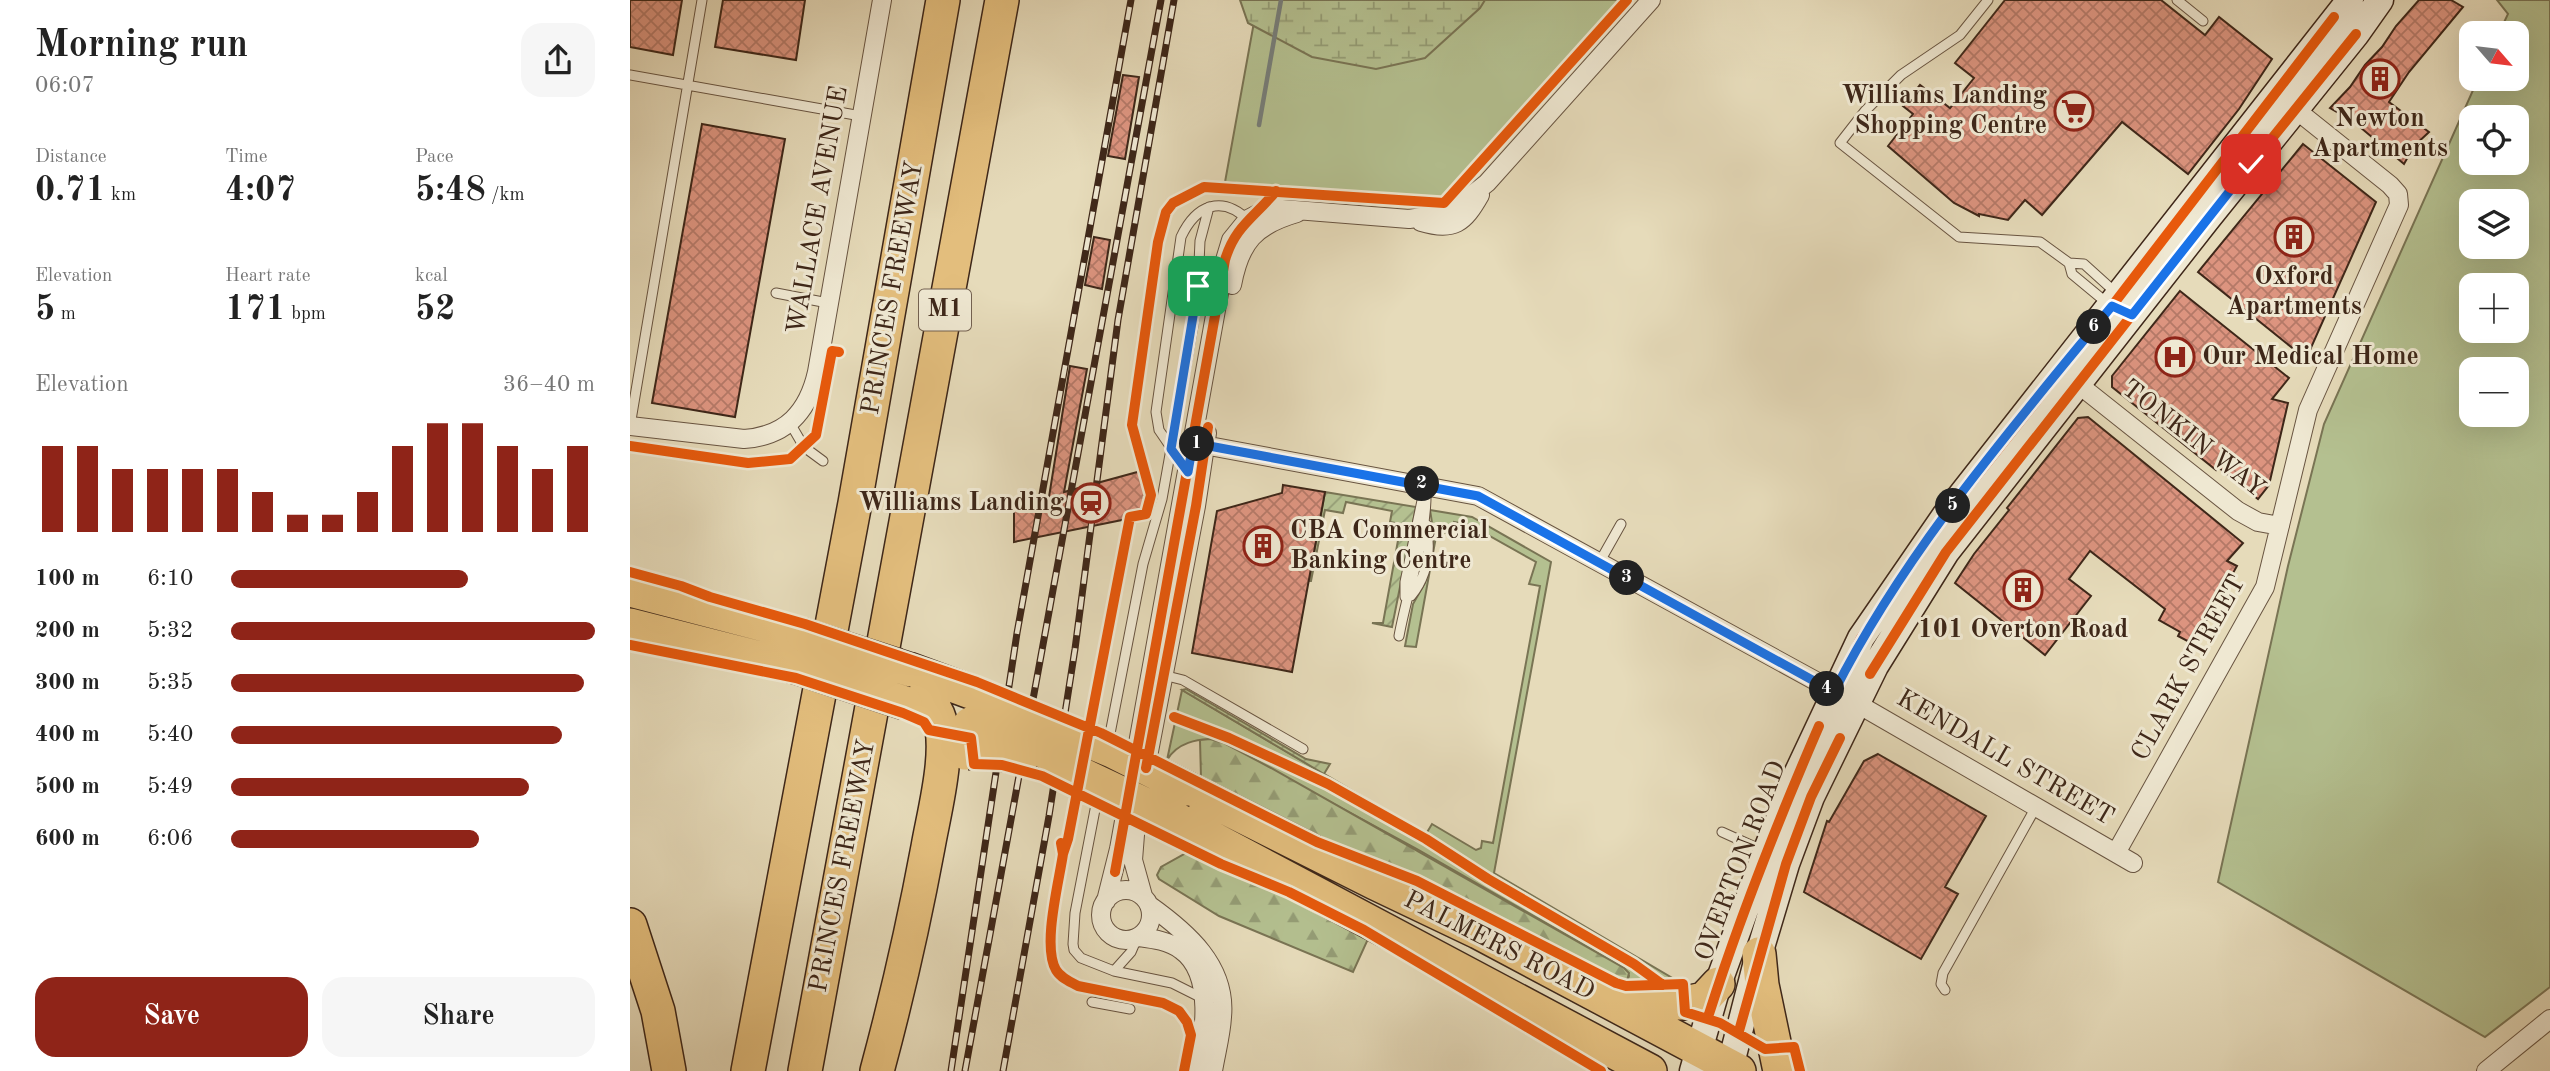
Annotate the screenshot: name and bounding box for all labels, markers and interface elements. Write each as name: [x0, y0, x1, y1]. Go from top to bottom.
north arrow: [2459, 21, 2529, 91]
map controls: [2459, 21, 2529, 427]
button: share: [521, 23, 595, 97]
text: Morning run: [35, 27, 248, 65]
building icon: Newton Apartments: [2359, 58, 2401, 100]
text: 06:07: [35, 74, 95, 97]
place label: Williams Landing Shopping Centre: [1841, 83, 2048, 139]
street label: WALLACE AVENUE: [783, 84, 853, 336]
supermarket icon: Williams Landing Shopping Centre: [2053, 90, 2095, 132]
button: locate: [2459, 105, 2529, 175]
place label: Newton Apartments: [2312, 106, 2448, 162]
pin: [2221, 134, 2281, 194]
icon: check: [2232, 145, 2270, 183]
text: Distance: [35, 148, 107, 167]
text: Time: [225, 148, 268, 167]
text: Pace: [415, 148, 454, 167]
street label: PRINCES FREEWAY: [858, 159, 928, 417]
text: 0.71: [35, 173, 106, 208]
text: 4:07: [225, 173, 296, 208]
text: 5:48: [415, 173, 486, 208]
text: km: [106, 186, 136, 205]
text: /km: [486, 186, 525, 205]
button: layers: [2459, 189, 2529, 259]
building icon: Oxford Apartments: [2273, 216, 2315, 258]
pin: [1168, 256, 1228, 316]
place label: Oxford Apartments: [2226, 264, 2362, 320]
text: Elevation: [35, 267, 112, 286]
text: Heart rate: [225, 267, 310, 286]
text: kcal: [415, 267, 448, 286]
icon: arrive: [1179, 267, 1217, 305]
button: +: [2459, 273, 2529, 343]
road number: M1: [919, 290, 971, 330]
text: 5: [35, 292, 55, 327]
text: 171: [225, 292, 286, 327]
text: 52: [415, 292, 456, 327]
text: m: [55, 305, 76, 324]
text: bpm: [286, 305, 326, 324]
pin: 6: [2076, 310, 2112, 344]
text: 6: [2088, 317, 2099, 336]
hospital icon: Our Medical Home: [2154, 336, 2196, 378]
place label: Our Medical Home: [2202, 344, 2419, 370]
button: −: [2459, 357, 2529, 427]
text: Elevation: [35, 373, 129, 396]
text: 36–40 m: [503, 373, 595, 396]
street label: TONKIN WAY: [2117, 375, 2269, 503]
pin: 1: [1180, 426, 1214, 462]
text: 1: [1191, 434, 1202, 453]
pin: 2: [1404, 466, 1440, 502]
text: 2: [1416, 474, 1427, 493]
station icon: Williams Landing: [1070, 482, 1112, 524]
pin: 5: [1936, 489, 1970, 524]
place label: Williams Landing: [858, 490, 1065, 516]
text: 5: [1947, 496, 1958, 515]
place label: CBA Commercial Banking Centre: [1290, 518, 1488, 574]
building icon: CBA Commercial Banking Centre: [1242, 525, 1284, 567]
pin: 3: [1609, 560, 1644, 596]
text: 100 m: [35, 567, 100, 590]
text: 6:10: [147, 567, 193, 590]
text: 3: [1621, 568, 1632, 587]
building icon: 101 Overton Road: [2002, 569, 2044, 611]
street label: CLARK STREET: [2127, 571, 2251, 765]
place label: 101 Overton Road: [1918, 617, 2128, 643]
text: 200 m: [35, 619, 100, 642]
text: 5:32: [147, 619, 193, 642]
text: 300 m: [35, 671, 100, 694]
text: 5:35: [147, 671, 193, 694]
pin: 4: [1810, 672, 1844, 706]
text: 4: [1821, 679, 1832, 698]
street label: KENDALL STREET: [1892, 685, 2118, 831]
text: 400 m: [35, 723, 100, 746]
text: 5:40: [147, 723, 193, 746]
street label: PRINCES FREEWAY: [806, 737, 880, 995]
street label: OVERTON ROAD: [1691, 757, 1791, 965]
text: 500 m: [35, 775, 100, 798]
text: 5:49: [147, 775, 193, 798]
text: 600 m: [35, 827, 100, 850]
text: 6:06: [147, 827, 193, 850]
street label: PALMERS ROAD: [1399, 887, 1599, 1005]
button: Save: [35, 977, 308, 1057]
button: Share: [322, 977, 595, 1057]

